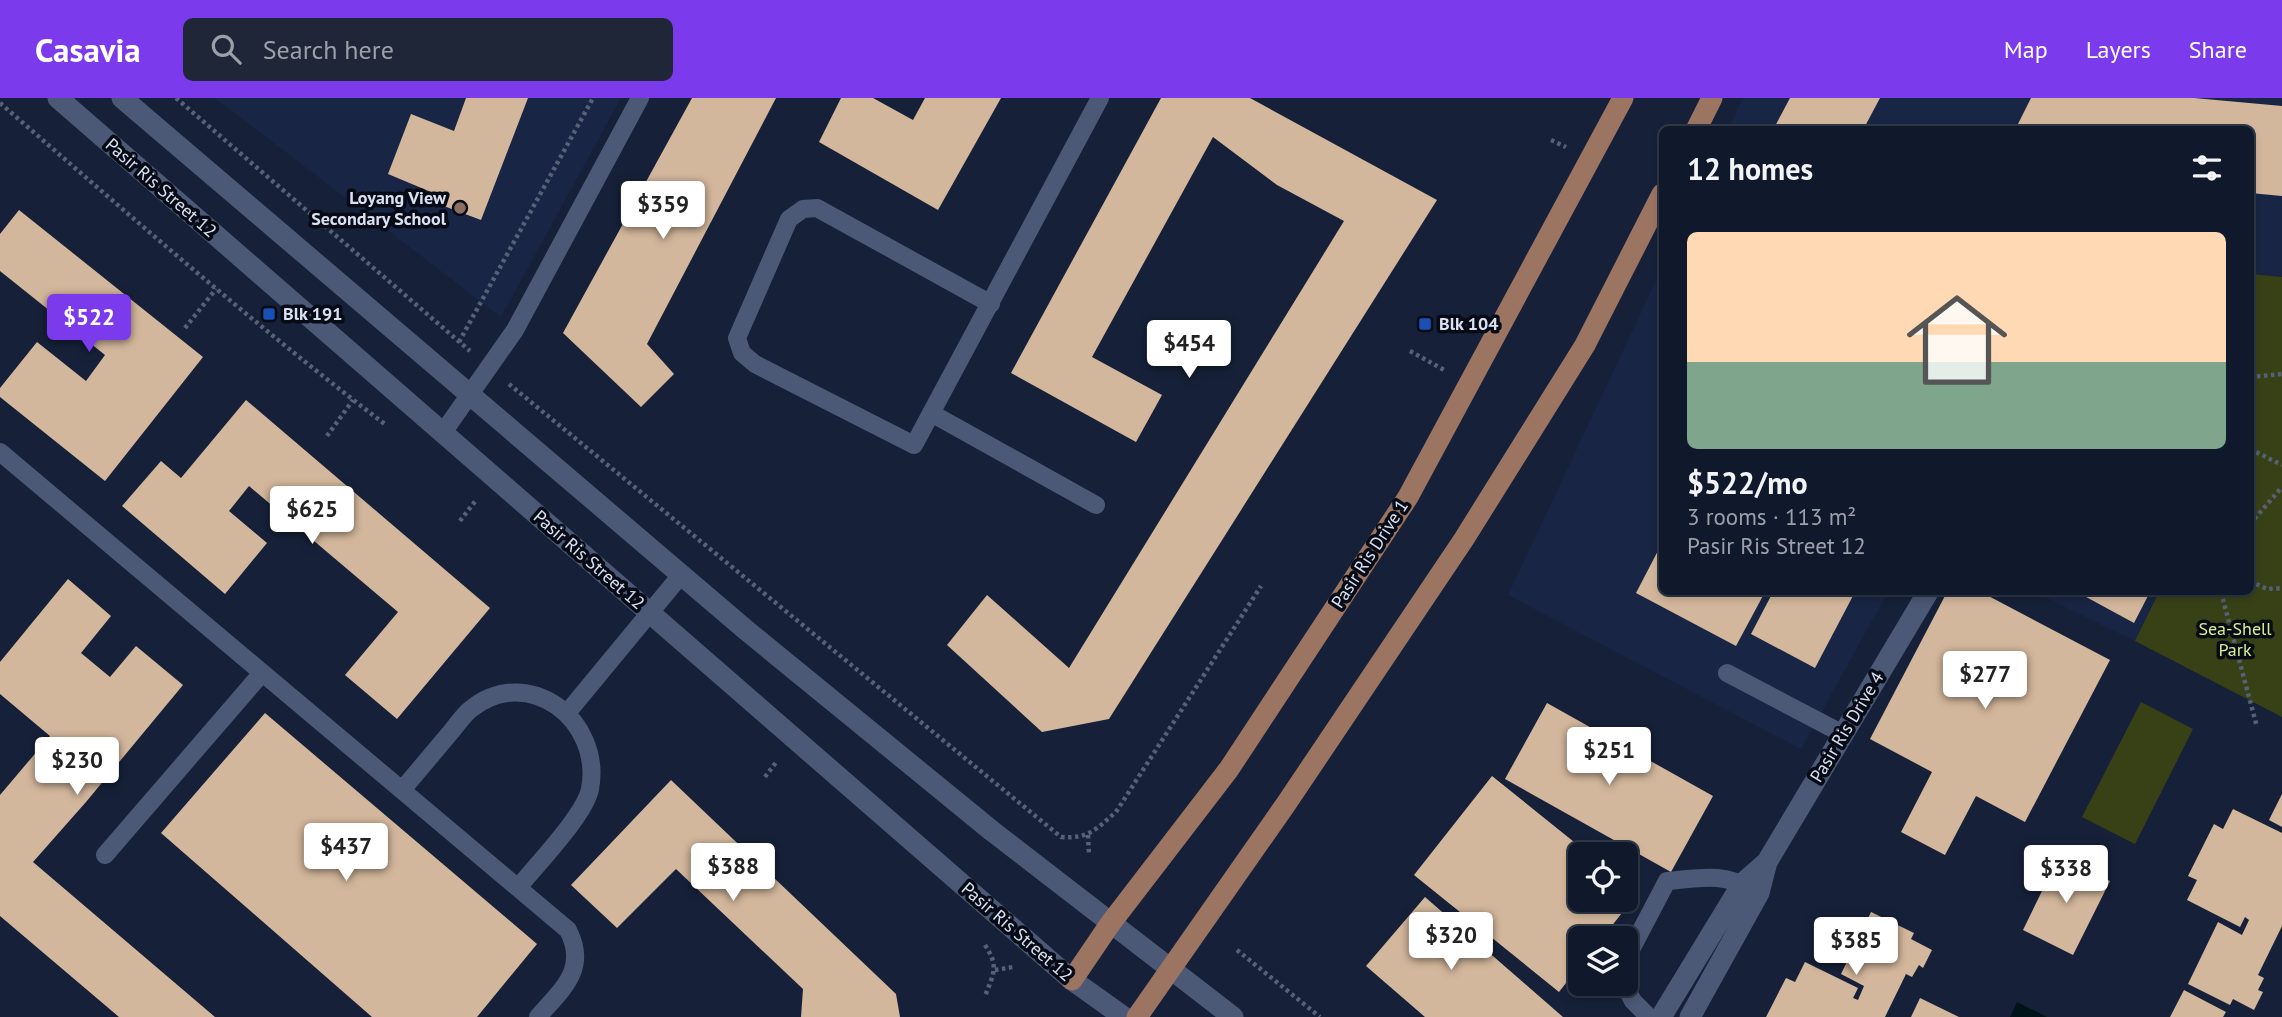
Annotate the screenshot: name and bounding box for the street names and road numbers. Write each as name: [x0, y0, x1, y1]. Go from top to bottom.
street label: Pasir Ris Street 12: [101, 133, 222, 242]
street label: Pasir Ris Drive 1: [1326, 495, 1413, 612]
street label: Pasir Ris Street 12: [529, 505, 650, 614]
street label: Pasir Ris Drive 4: [1805, 667, 1889, 786]
street label: Pasir Ris Street 12: [957, 877, 1078, 986]

